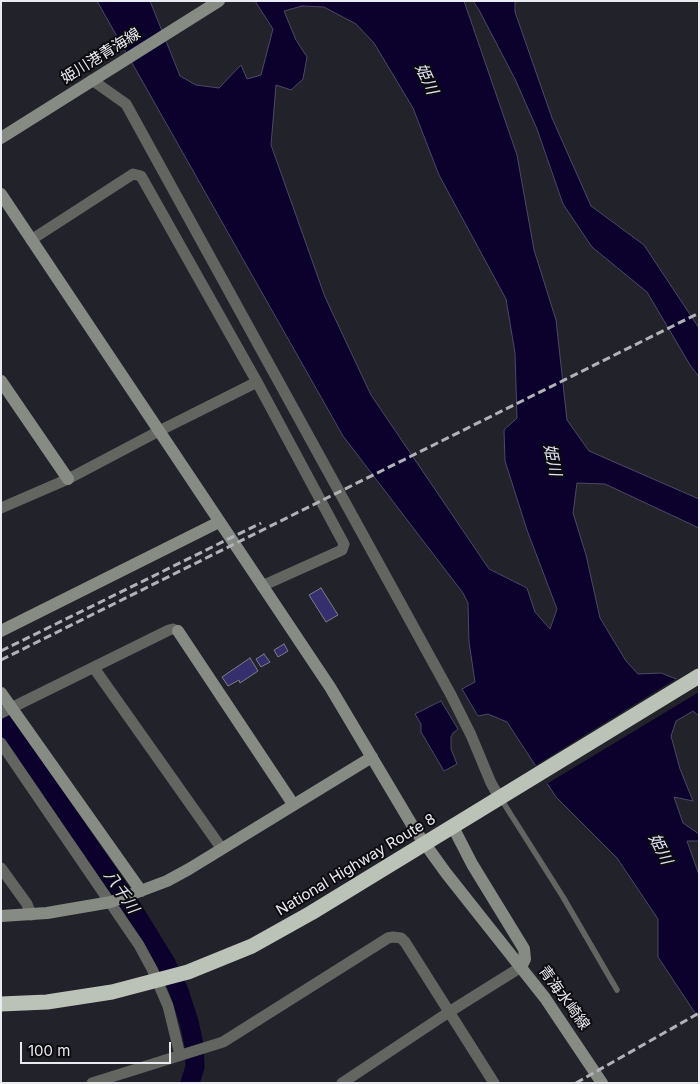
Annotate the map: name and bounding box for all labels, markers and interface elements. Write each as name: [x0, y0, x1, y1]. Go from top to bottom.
street label: 姫川港青海線: [58, 25, 144, 87]
water label: 姫川: [411, 60, 441, 98]
water label: 姫川: [539, 442, 565, 478]
street label: National Highway Route 8: [273, 810, 439, 920]
water label: 姫川: [644, 830, 676, 868]
water label: 八千川: [100, 867, 142, 917]
street label: 青海水崎線: [535, 962, 593, 1034]
scale bar: [22, 1032, 174, 1064]
text: 100 m: [28, 1041, 70, 1060]

